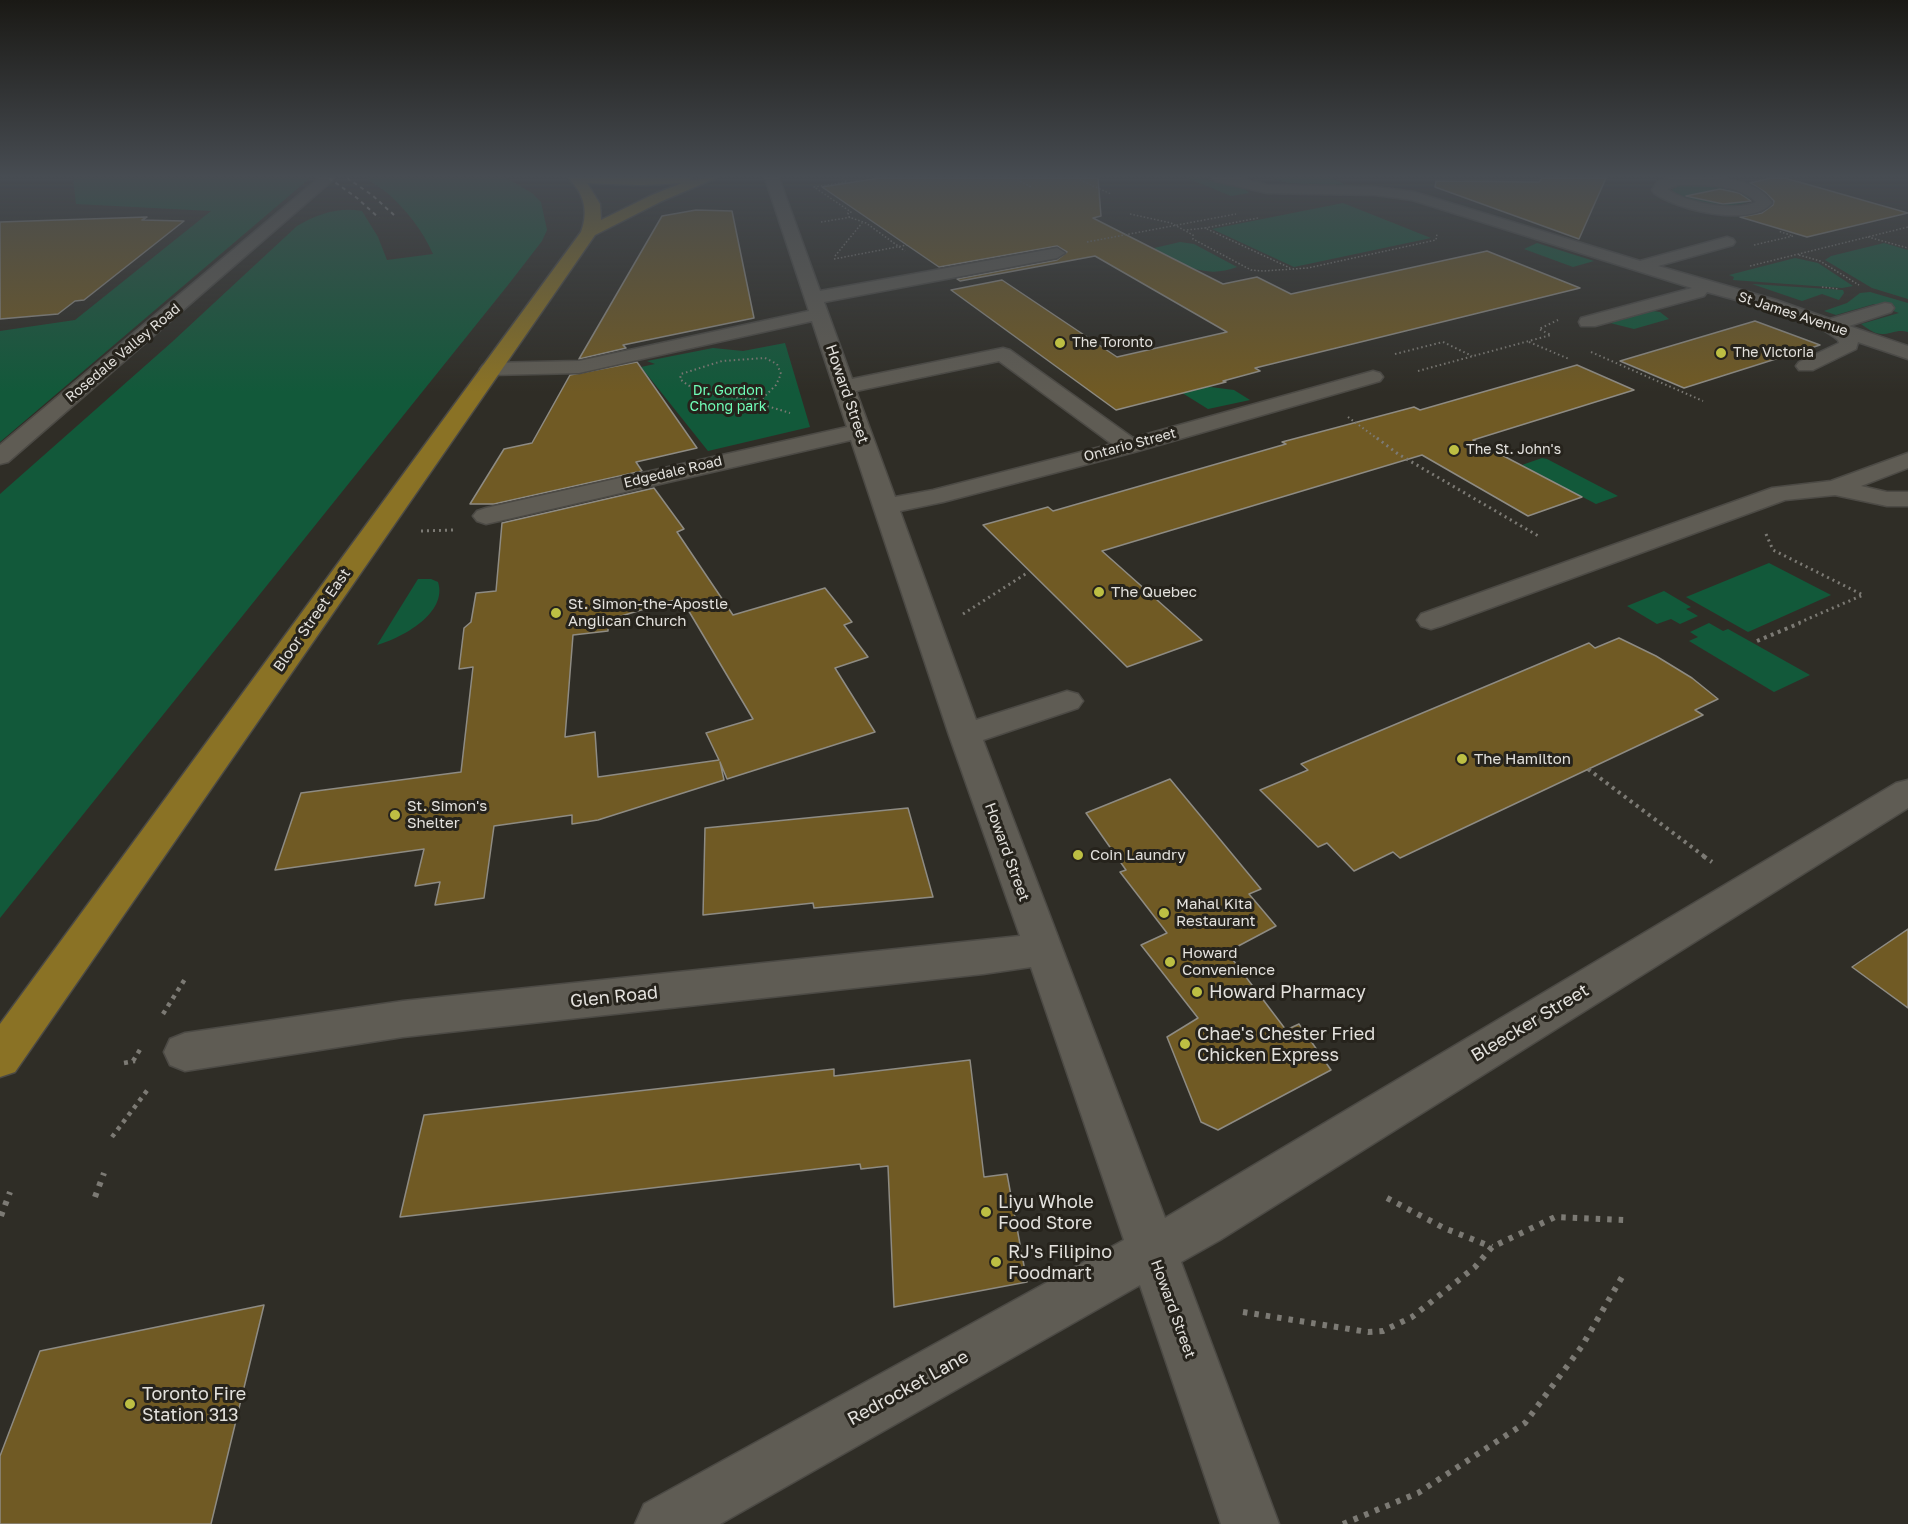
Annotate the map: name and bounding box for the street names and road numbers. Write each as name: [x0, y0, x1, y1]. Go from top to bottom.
street label: St James Avenue: [1736, 288, 1850, 340]
street label: Rosedale Valley Road: [62, 300, 184, 406]
street label: Howard Street: [822, 342, 872, 446]
street label: Ontario Street: [1082, 425, 1178, 465]
street label: Edgedale Road: [622, 453, 724, 491]
street label: Bloor Street East: [270, 565, 354, 675]
street label: Howard Street: [981, 800, 1033, 904]
street label: Bleecker Street: [1467, 979, 1593, 1067]
street label: Glen Road: [569, 982, 659, 1012]
street label: Howard Street: [1147, 1257, 1199, 1361]
street label: Redrocket Lane: [844, 1346, 972, 1430]

